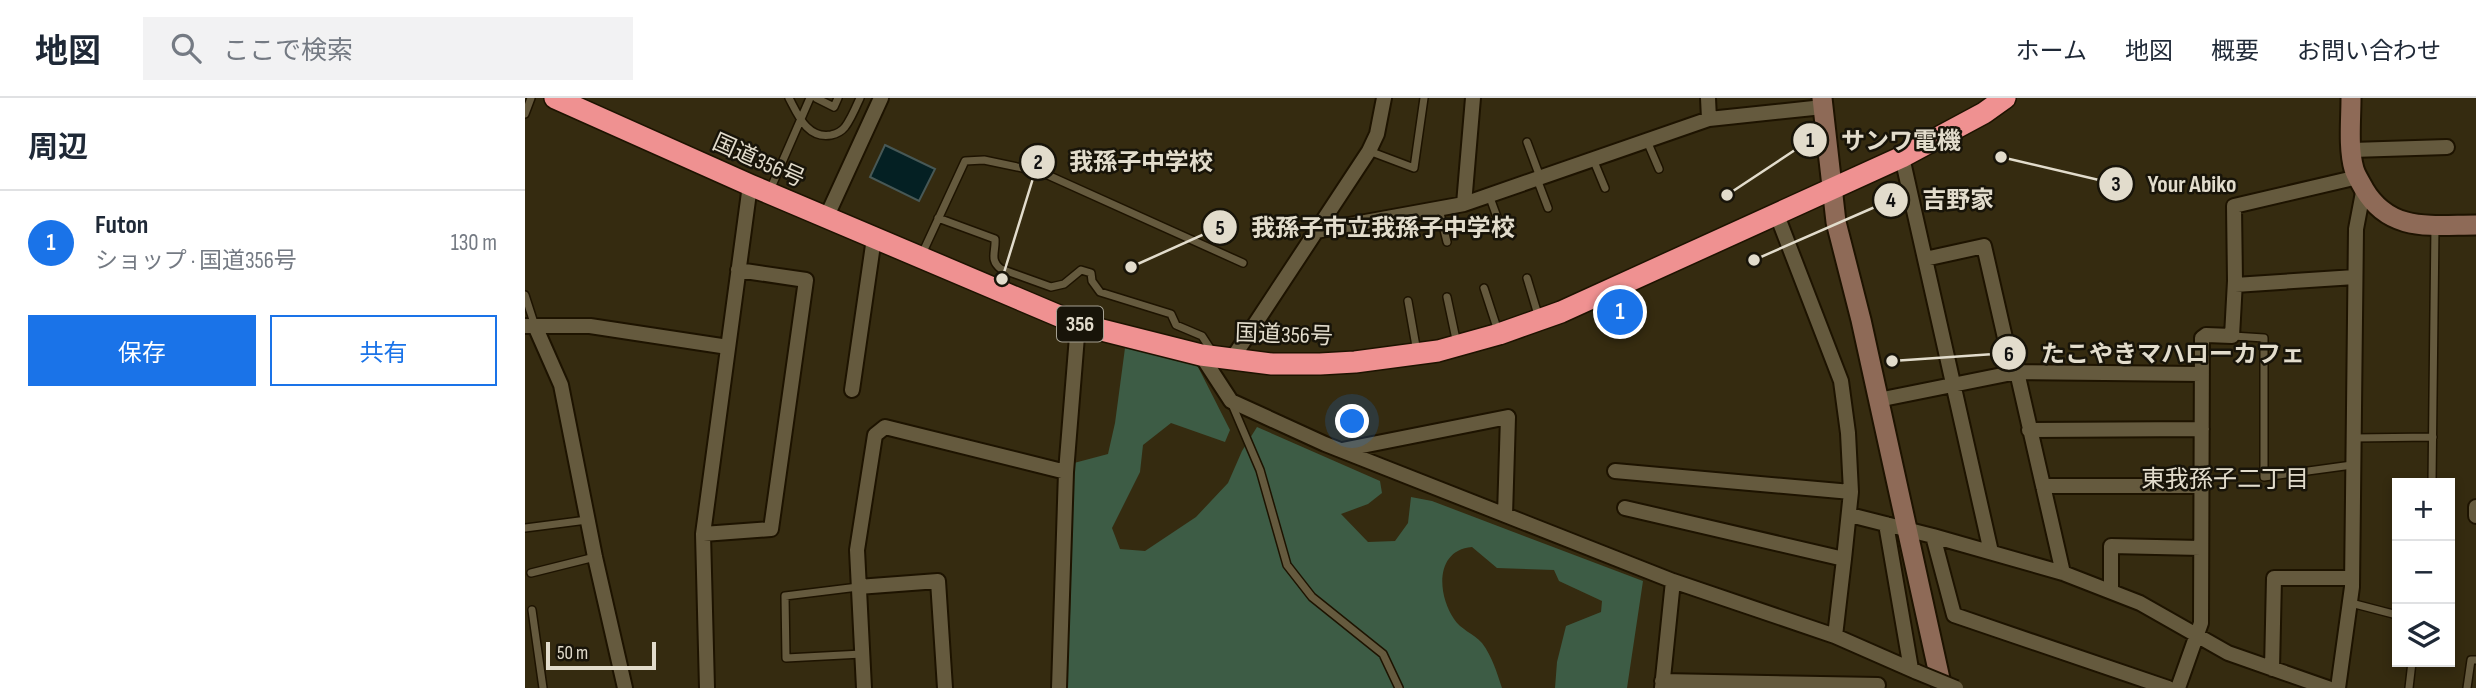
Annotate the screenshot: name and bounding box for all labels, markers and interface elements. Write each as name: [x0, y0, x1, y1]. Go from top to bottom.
search box: [143, 17, 633, 80]
icon: search: [167, 29, 205, 67]
text: 地図: [35, 32, 101, 72]
text: ここで検索: [223, 36, 353, 67]
text: ホーム: [2016, 37, 2087, 66]
text: 地図: [2125, 37, 2173, 66]
text: 概要: [2211, 37, 2259, 66]
text: お問い合わせ: [2297, 37, 2441, 66]
callout: サンワ電機: [1792, 118, 1975, 163]
text: サンワ電機: [1841, 127, 1961, 156]
street label: 国道356号: [708, 128, 809, 194]
text: 1: [1806, 128, 1814, 153]
text: 周辺: [28, 130, 88, 166]
callout: 我孫子中学校: [1020, 139, 1227, 184]
text: 我孫子中学校: [1069, 148, 1213, 177]
text: 2: [1033, 150, 1043, 175]
callout: Your Abiko: [2098, 161, 2250, 206]
text: Your Abiko: [2148, 170, 2236, 199]
text: 3: [2111, 172, 2121, 197]
callout: 吉野家: [1873, 177, 2008, 222]
text: 吉野家: [1922, 186, 1994, 215]
text: 4: [1886, 188, 1896, 213]
callout: 我孫子市立我孫子中学校: [1202, 205, 1529, 250]
text: Futon: [95, 210, 148, 241]
text: 我孫子市立我孫子中学校: [1251, 214, 1515, 243]
text: 5: [1215, 216, 1225, 241]
text: 1: [46, 229, 56, 257]
text: 130 m: [451, 229, 497, 257]
text: ショップ · 国道356号: [95, 247, 297, 275]
pin: 1: [1597, 286, 1643, 338]
road number: 356: [1057, 306, 1103, 342]
button: 保存: [28, 315, 256, 386]
button: 共有: [270, 315, 497, 386]
street label: 国道356号: [1235, 319, 1333, 351]
callout: たこやきマハローカフェ: [1992, 331, 2319, 376]
text: たこやきマハローカフェ: [2041, 340, 2305, 369]
text: 6: [2004, 342, 2014, 367]
your location: [1335, 404, 1369, 438]
district label: 東我孫子二丁目: [2141, 465, 2309, 494]
map controls: [2392, 478, 2455, 667]
button: +: [2392, 478, 2455, 541]
button: −: [2392, 541, 2455, 604]
button: layers: [2392, 604, 2455, 667]
scale bar: [546, 639, 656, 671]
text: 50 m: [557, 642, 588, 665]

